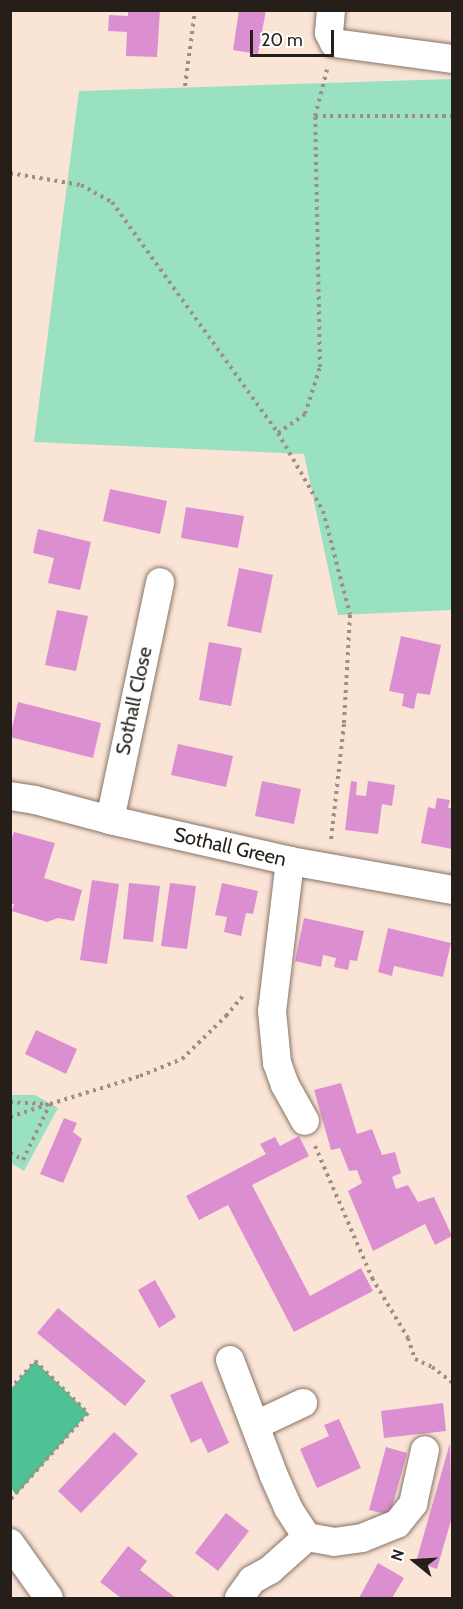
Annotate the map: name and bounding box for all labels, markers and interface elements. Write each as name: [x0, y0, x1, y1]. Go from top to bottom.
scale bar: [253, 18, 337, 56]
text: 20 m: [261, 29, 303, 51]
street label: Sothall Close: [111, 645, 157, 757]
street label: Sothall Green: [171, 822, 289, 872]
north arrow: [385, 1531, 445, 1591]
text: N: [387, 1547, 408, 1564]

